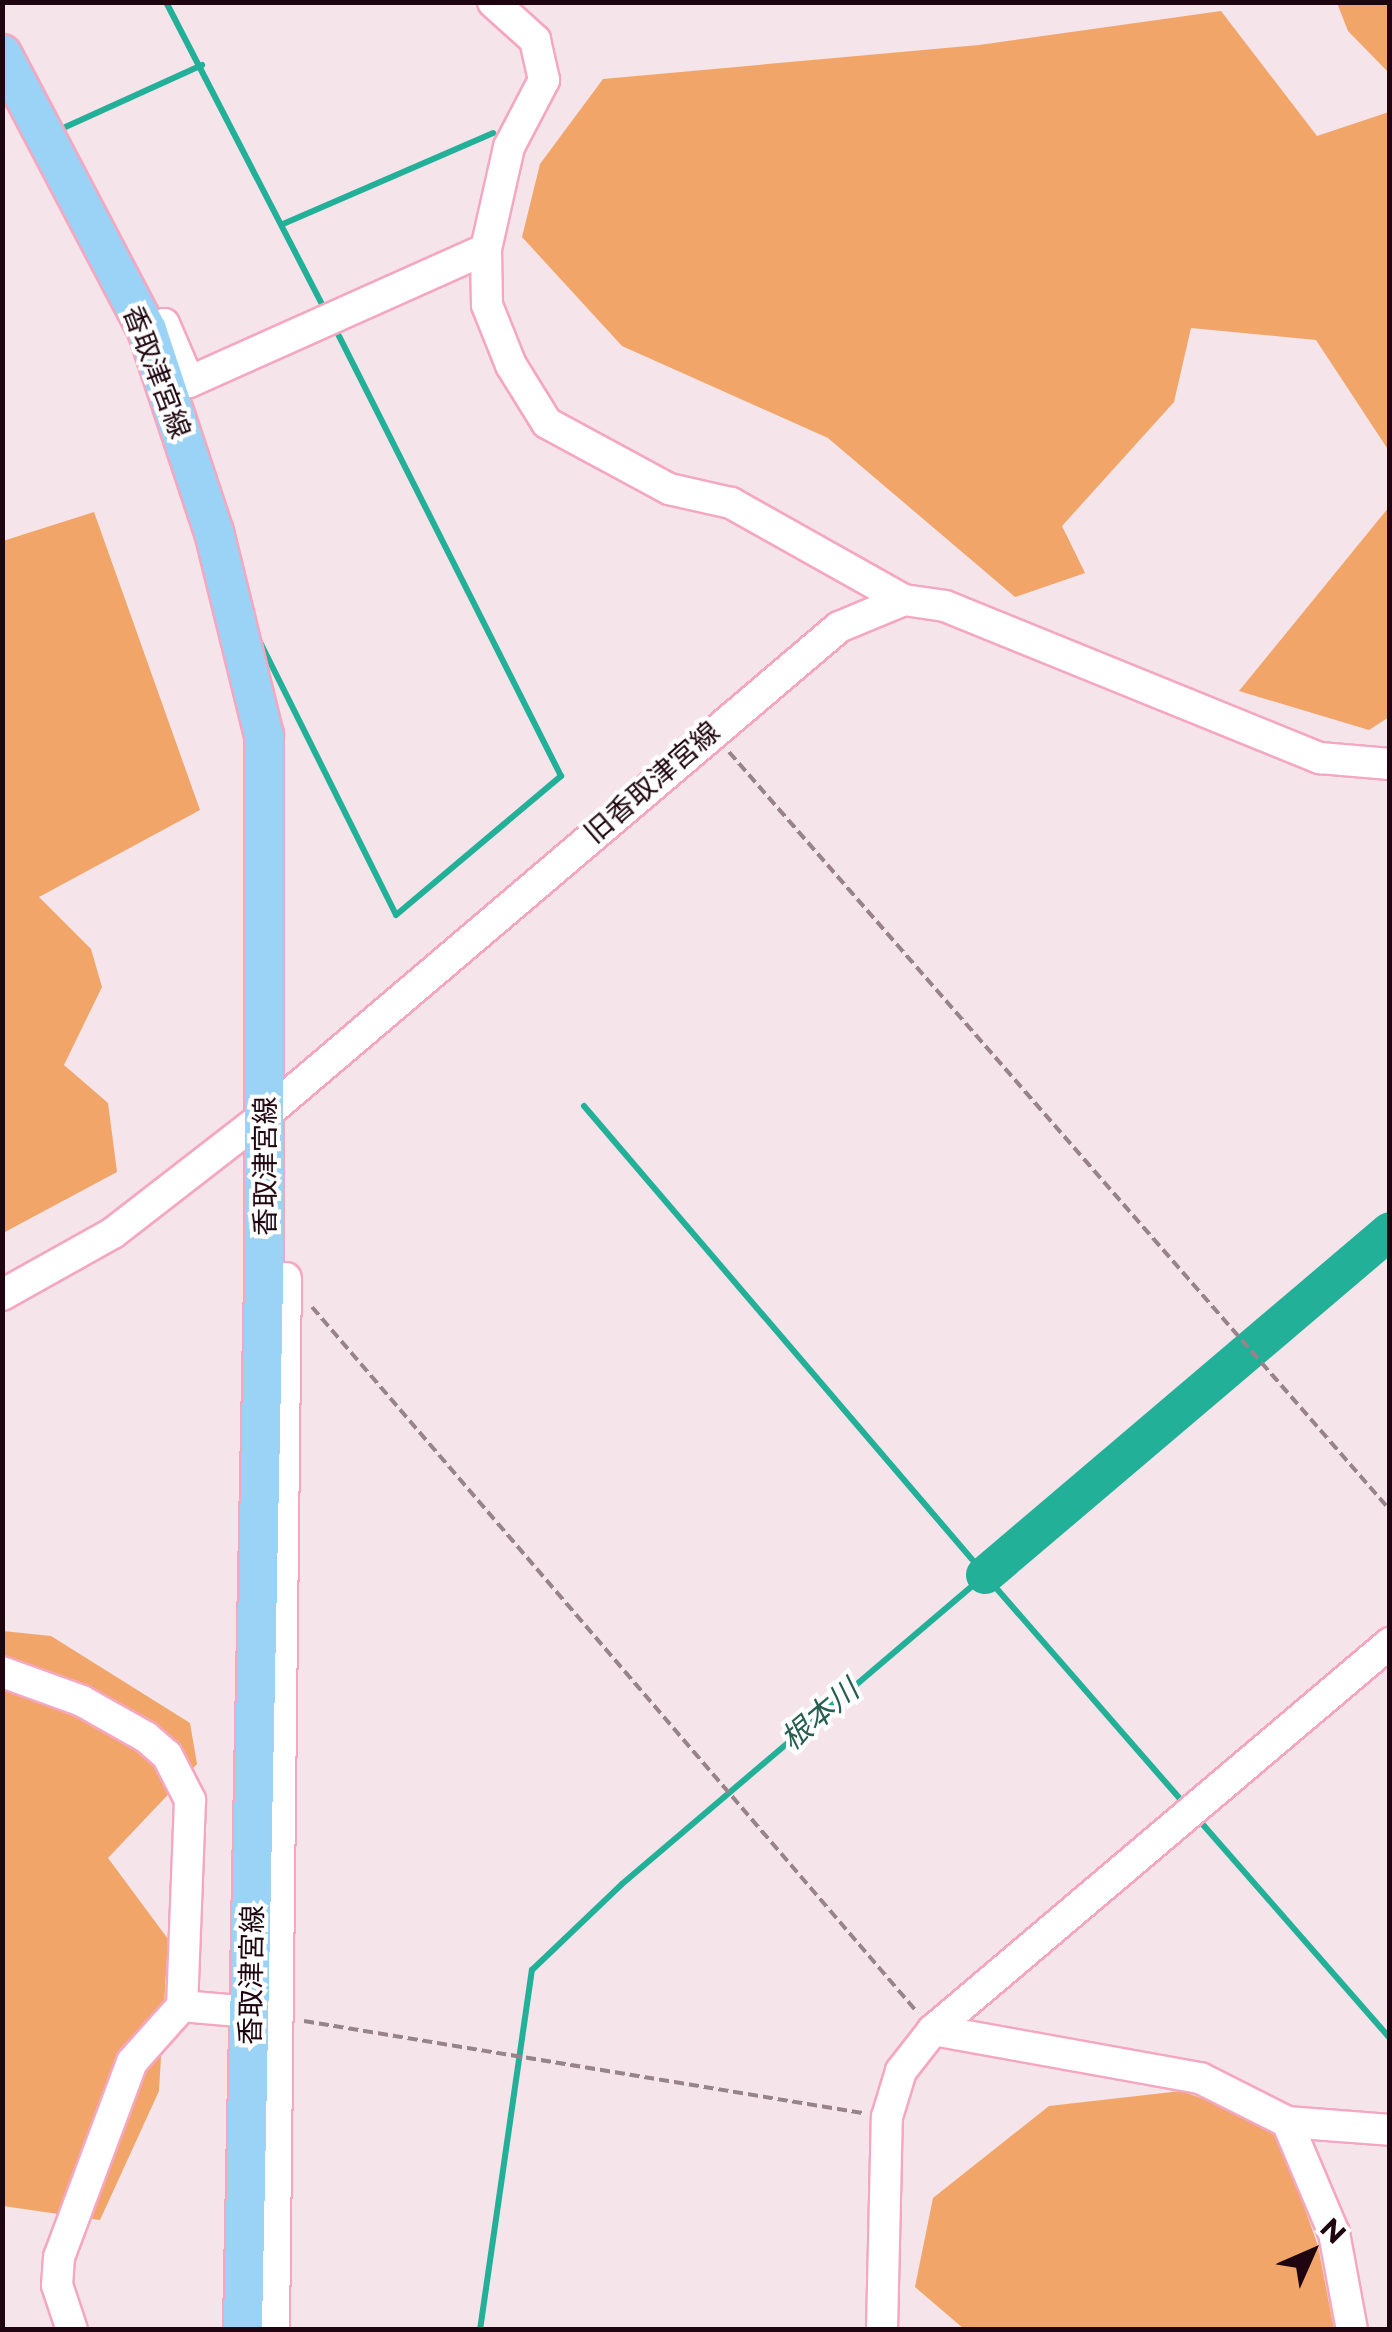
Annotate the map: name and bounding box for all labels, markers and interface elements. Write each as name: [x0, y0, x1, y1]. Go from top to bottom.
street label: 香取津宮線: [116, 301, 198, 443]
street label: 旧香取津宮線: [578, 714, 726, 850]
street label: 香取津宮線: [248, 1096, 282, 1236]
water label: 根本川: [774, 1672, 866, 1758]
street label: 香取津宮線: [233, 1905, 269, 2045]
north arrow: [1262, 2202, 1362, 2302]
text: N: [1313, 2211, 1353, 2251]

